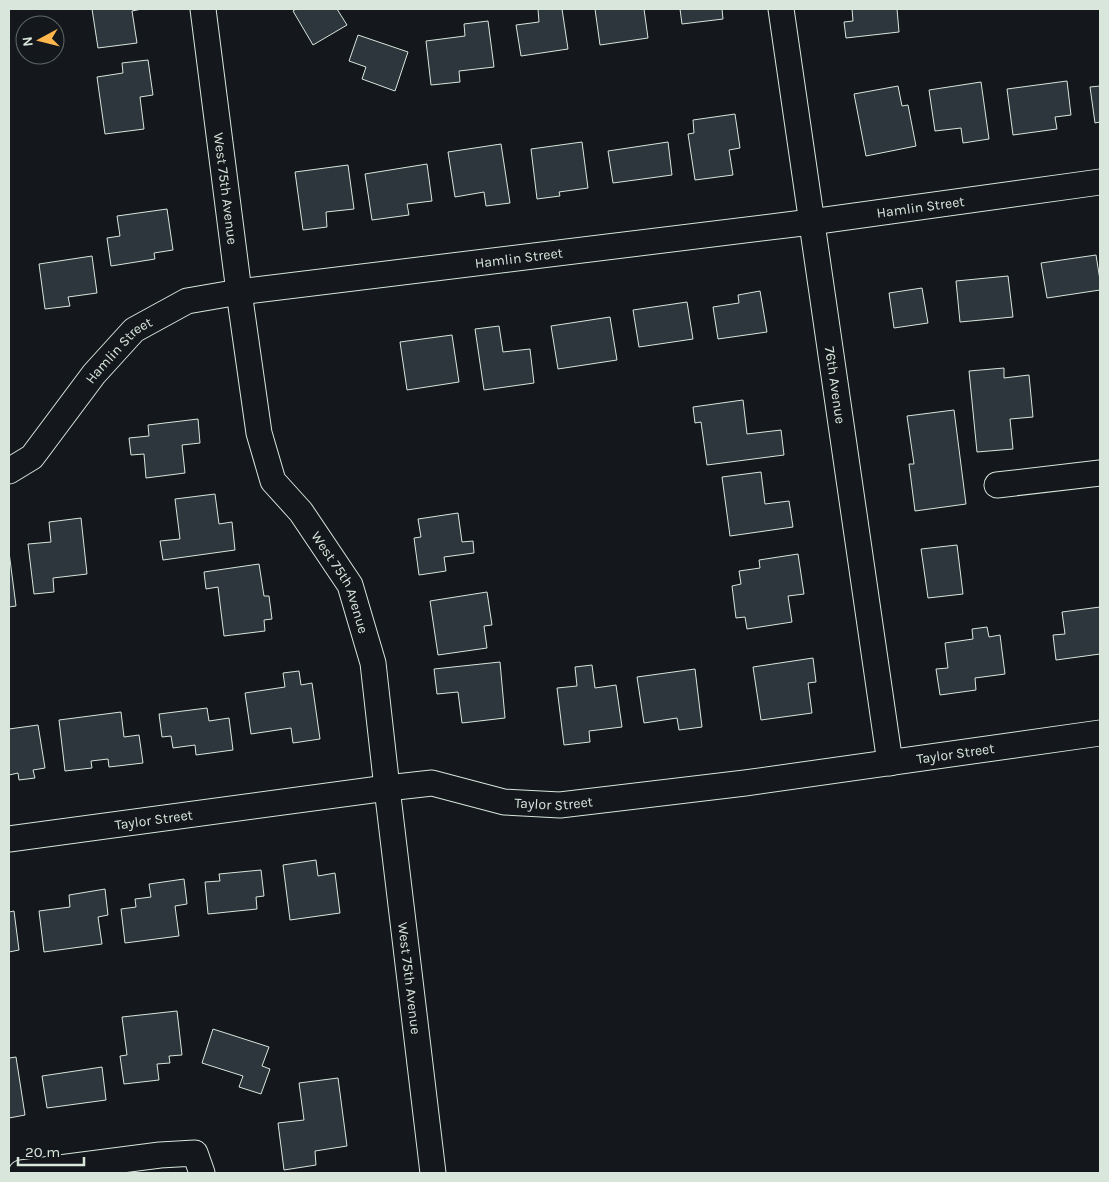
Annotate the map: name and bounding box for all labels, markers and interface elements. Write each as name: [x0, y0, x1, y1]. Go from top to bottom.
north arrow: [15, 15, 65, 65]
text: N: [19, 36, 37, 48]
street label: West 75th Avenue: [210, 131, 241, 246]
street label: Hamlin Street: [875, 192, 966, 221]
street label: Hamlin Street: [474, 244, 564, 272]
street label: Hamlin Street: [81, 313, 155, 387]
street label: 76th Avenue: [821, 345, 849, 425]
street label: West 75th Avenue: [308, 528, 372, 635]
street label: Taylor Street: [915, 739, 995, 767]
street label: Taylor Street: [514, 793, 594, 814]
street label: Taylor Street: [114, 806, 194, 833]
street label: West 75th Avenue: [395, 921, 425, 1035]
scale bar: [18, 1134, 84, 1166]
text: 20 m: [25, 1143, 60, 1161]

